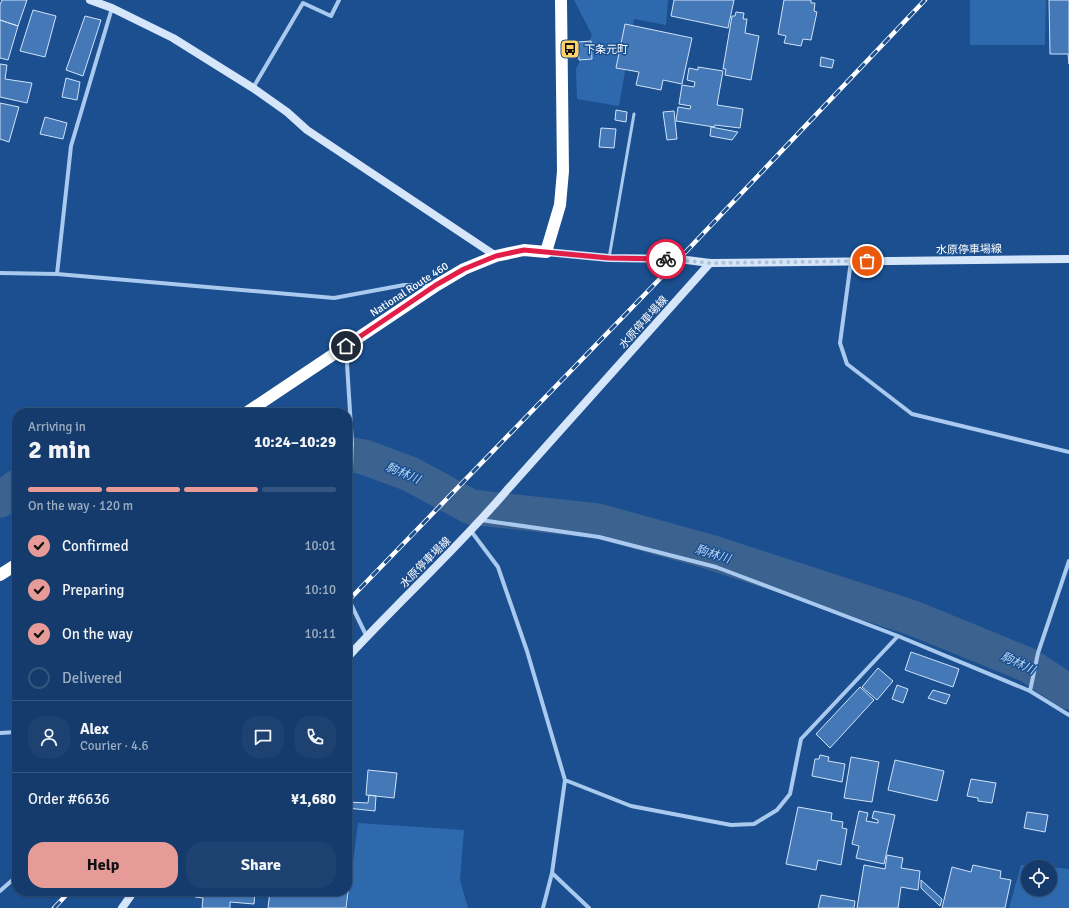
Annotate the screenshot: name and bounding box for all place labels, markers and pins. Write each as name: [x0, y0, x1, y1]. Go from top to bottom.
bus stop icon: 下条元町: [559, 38, 581, 60]
place label: 下条元町: [584, 43, 628, 56]
pin: [850, 244, 884, 278]
pin: [329, 329, 363, 363]

